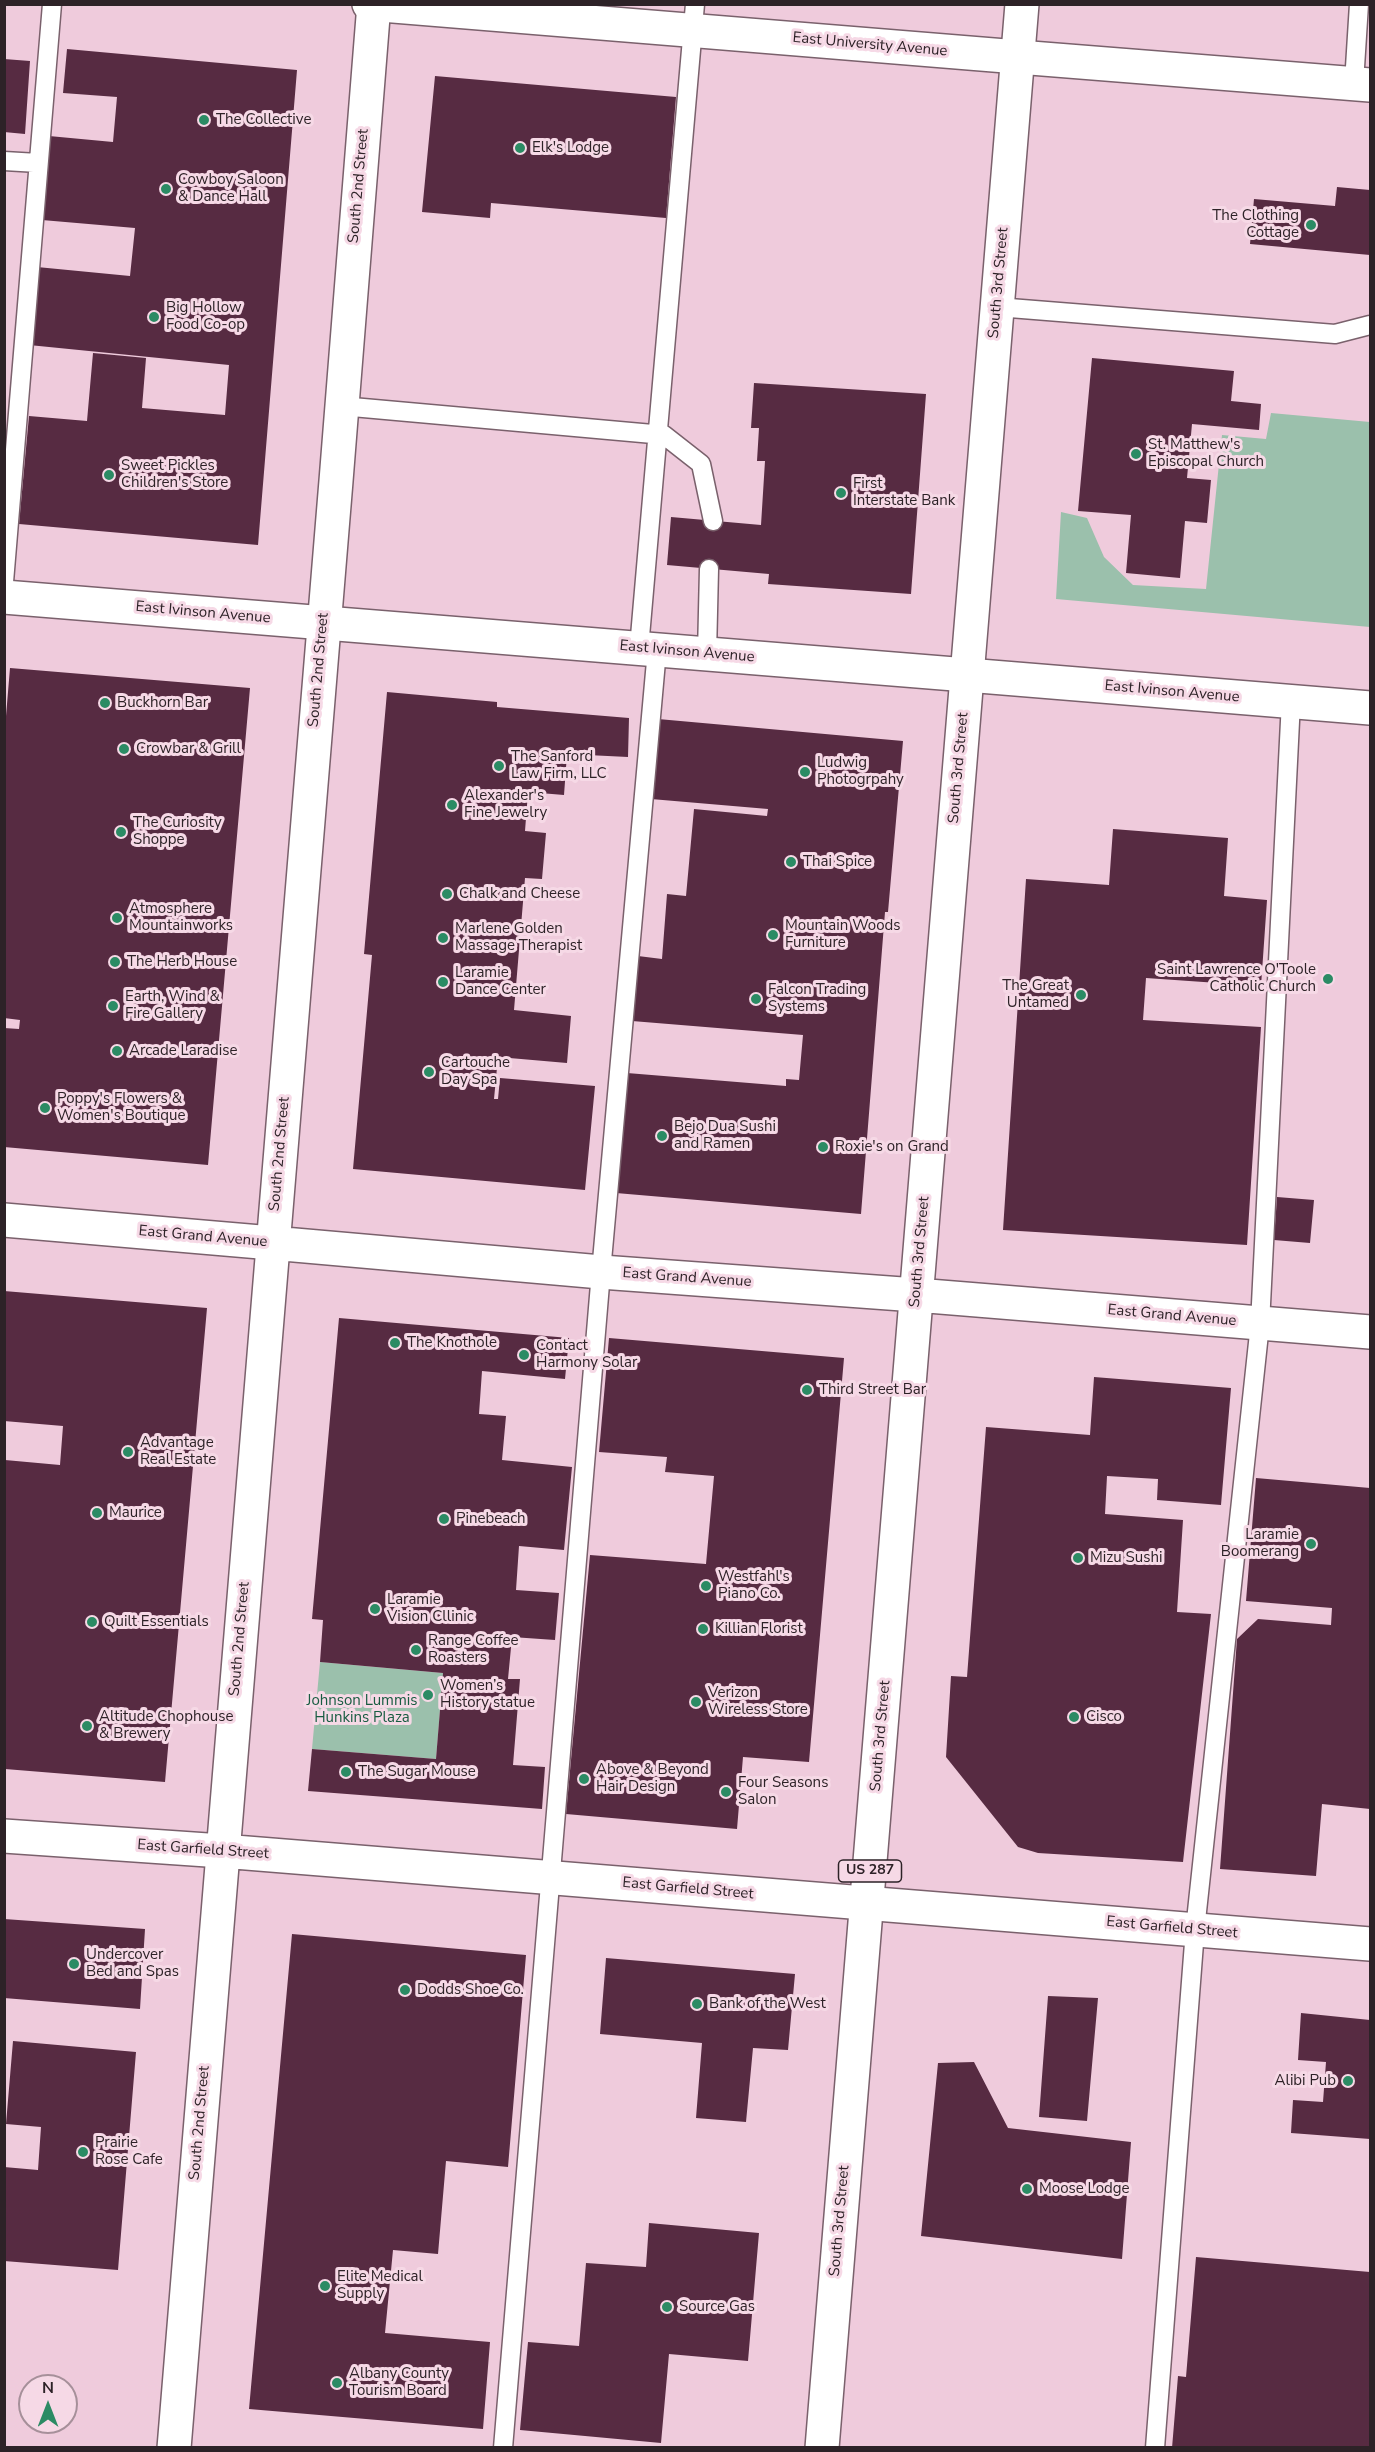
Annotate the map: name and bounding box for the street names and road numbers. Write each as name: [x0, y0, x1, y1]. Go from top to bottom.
street label: East University Avenue: [792, 29, 948, 61]
street label: South 2nd Street: [345, 128, 373, 244]
street label: South 3rd Street: [985, 227, 1013, 339]
street label: East Ivinson Avenue: [135, 598, 271, 628]
street label: South 2nd Street: [305, 612, 333, 728]
street label: East Ivinson Avenue: [619, 637, 755, 667]
street label: East Ivinson Avenue: [1104, 677, 1240, 707]
street label: South 3rd Street: [945, 712, 973, 824]
street label: South 2nd Street: [266, 1096, 294, 1212]
street label: South 3rd Street: [906, 1196, 934, 1308]
street label: East Grand Avenue: [138, 1222, 268, 1252]
street label: East Grand Avenue: [622, 1265, 752, 1291]
street label: East Grand Avenue: [1107, 1301, 1237, 1331]
street label: South 2nd Street: [226, 1581, 254, 1697]
street label: South 3rd Street: [867, 1680, 895, 1792]
street label: East Garfield Street: [137, 1836, 269, 1864]
road number: US 287: [838, 1860, 902, 1882]
street label: East Garfield Street: [622, 1874, 754, 1904]
street label: East Garfield Street: [1106, 1913, 1238, 1943]
street label: South 2nd Street: [186, 2065, 214, 2181]
street label: South 3rd Street: [826, 2165, 854, 2277]

